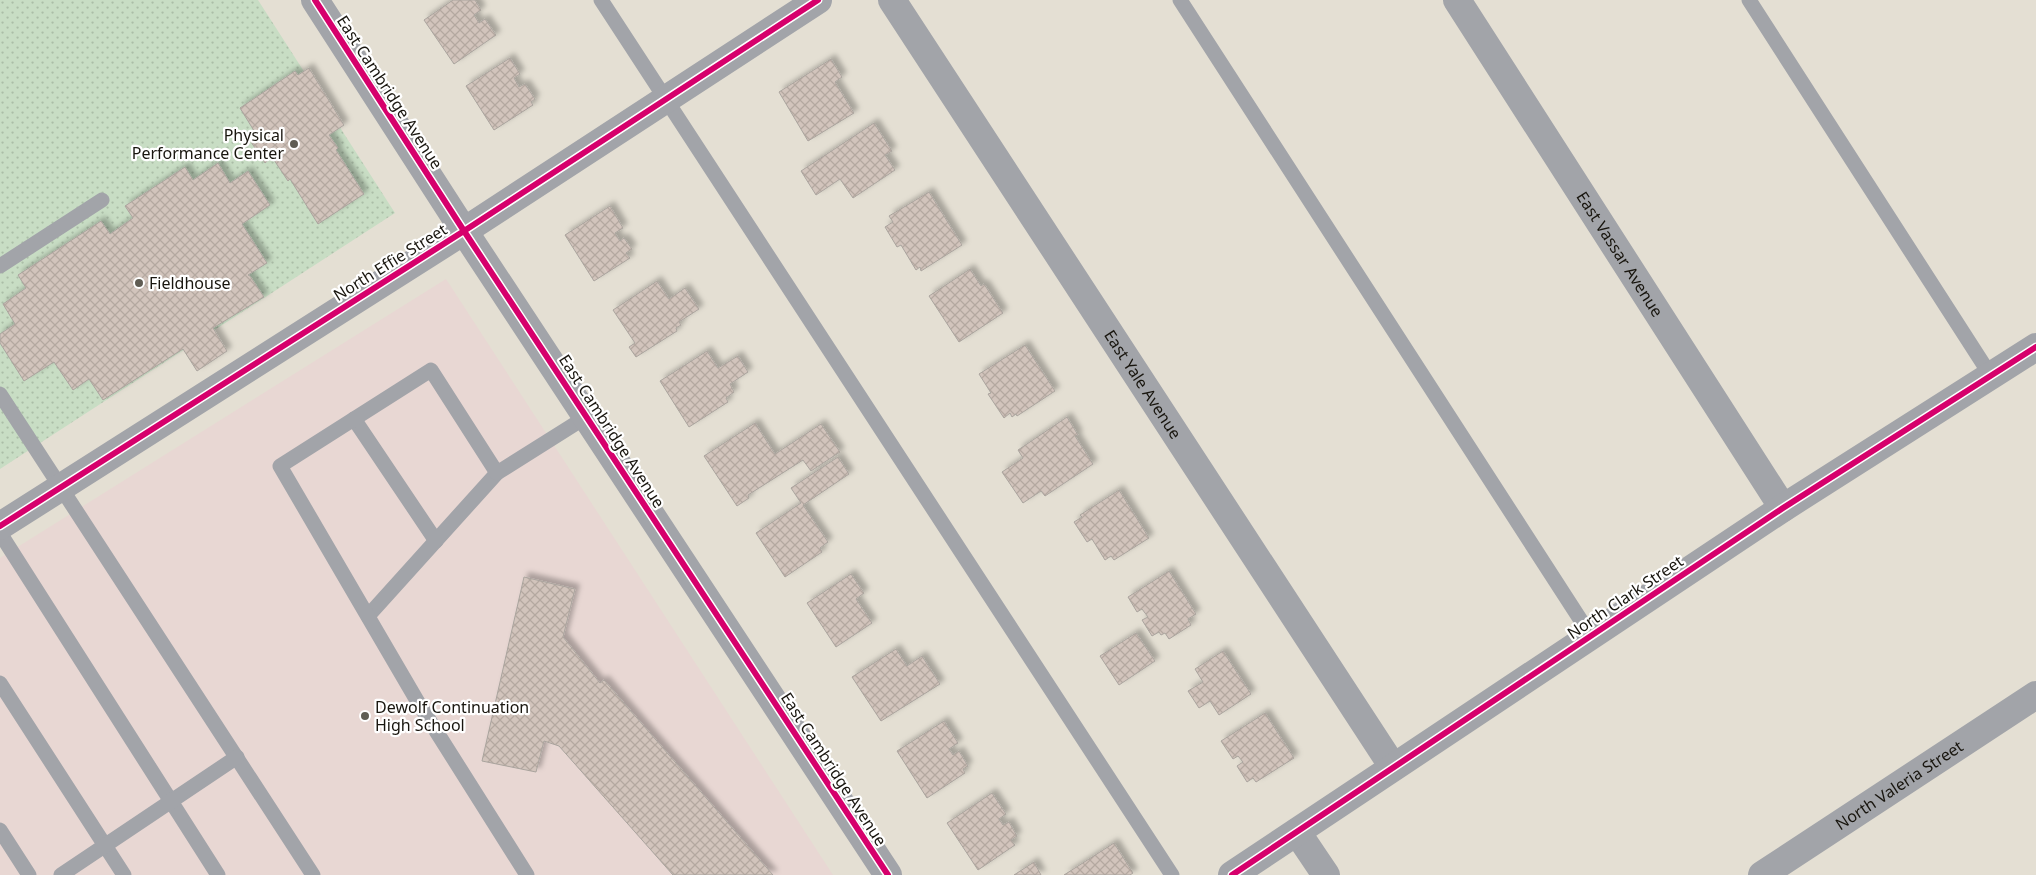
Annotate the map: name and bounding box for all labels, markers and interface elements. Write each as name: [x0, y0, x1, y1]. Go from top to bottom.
street label: East Cambridge Avenue: [332, 11, 448, 173]
place label: Physical Performance Center: [132, 124, 284, 164]
marker: Physical Performance Center: [288, 138, 300, 150]
street label: East Vassar Avenue: [1572, 187, 1669, 321]
street label: North Effie Street: [329, 218, 451, 306]
place label: Fieldhouse: [149, 272, 231, 294]
marker: Fieldhouse: [133, 277, 145, 289]
street label: East Yale Avenue: [1099, 325, 1187, 443]
street label: East Cambridge Avenue: [554, 350, 670, 512]
street label: North Clark Street: [1563, 550, 1687, 644]
street label: East Cambridge Avenue: [776, 688, 892, 850]
place label: Dewolf Continuation High School: [375, 696, 529, 736]
marker: Dewolf Continuation High School: [359, 710, 371, 722]
street label: North Valeria Street: [1831, 735, 1967, 835]

